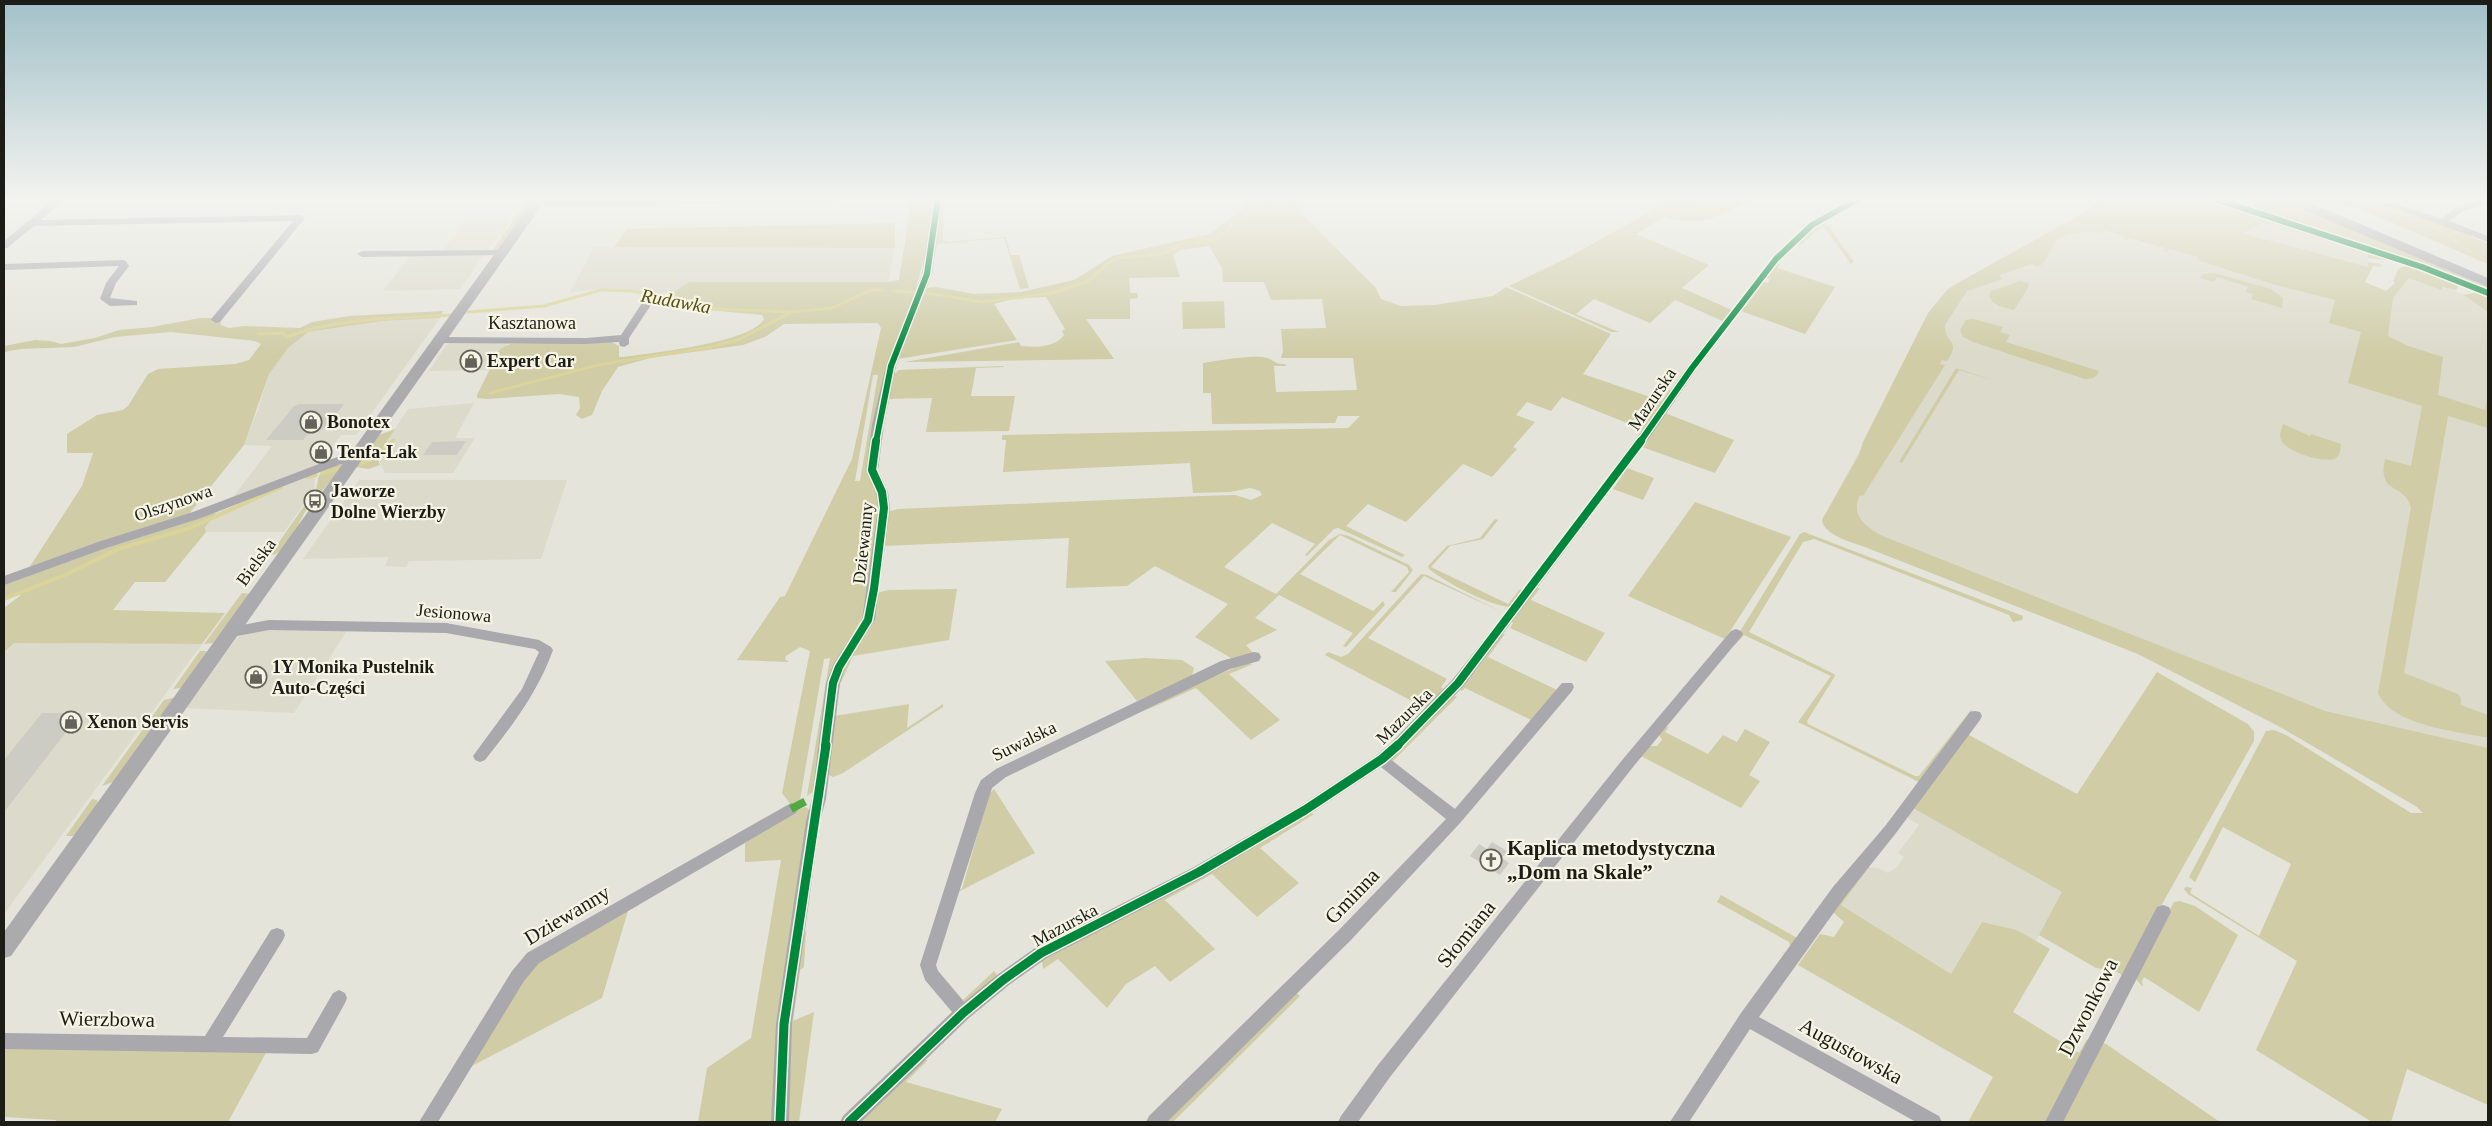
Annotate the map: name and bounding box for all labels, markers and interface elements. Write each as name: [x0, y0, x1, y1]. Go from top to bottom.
water label: Rudawka: [638, 284, 713, 317]
street label: Kasztanowa: [488, 313, 576, 333]
shop icon: Expert Car: [459, 349, 483, 373]
place label: Expert Car: [487, 351, 574, 371]
street label: Mazurska: [1624, 364, 1680, 434]
shop icon: Bonotex: [299, 410, 323, 434]
place label: Bonotex: [327, 412, 390, 432]
shop icon: Tenfa-Lak: [309, 440, 333, 464]
place label: Tenfa-Lak: [337, 442, 417, 462]
street label: Olszynowa: [131, 480, 215, 526]
place label: Jaworze Dolne Wierzby: [331, 481, 446, 522]
bus stop icon: Jaworze Dolne Wierzby: [303, 489, 327, 513]
street label: Dziewanny: [849, 501, 877, 585]
street label: Bielska: [232, 534, 280, 590]
street label: Jesionowa: [416, 600, 492, 626]
place label: 1Y Monika Pustelnik Auto-Części: [272, 657, 434, 698]
shop icon: 1Y Monika Pustelnik Auto-Części: [244, 665, 268, 689]
street label: Mazurska: [1372, 684, 1436, 748]
shop icon: Xenon Servis: [59, 710, 83, 734]
place label: Xenon Servis: [87, 712, 189, 732]
street label: Suwalska: [989, 717, 1059, 765]
place label: Kaplica metodystyczna „Dom na Skale”: [1507, 836, 1716, 884]
church icon: Kaplica metodystyczna „Dom na Skale”: [1479, 848, 1503, 872]
street label: Gminna: [1320, 863, 1385, 929]
street label: Dziewanny: [520, 880, 615, 950]
street label: Słomiana: [1432, 895, 1501, 972]
street label: Mazurska: [1029, 900, 1101, 950]
street label: Dzwonkowa: [2053, 954, 2123, 1060]
street label: Wierzbowa: [59, 1006, 156, 1032]
street label: Augustowska: [1795, 1013, 1907, 1090]

